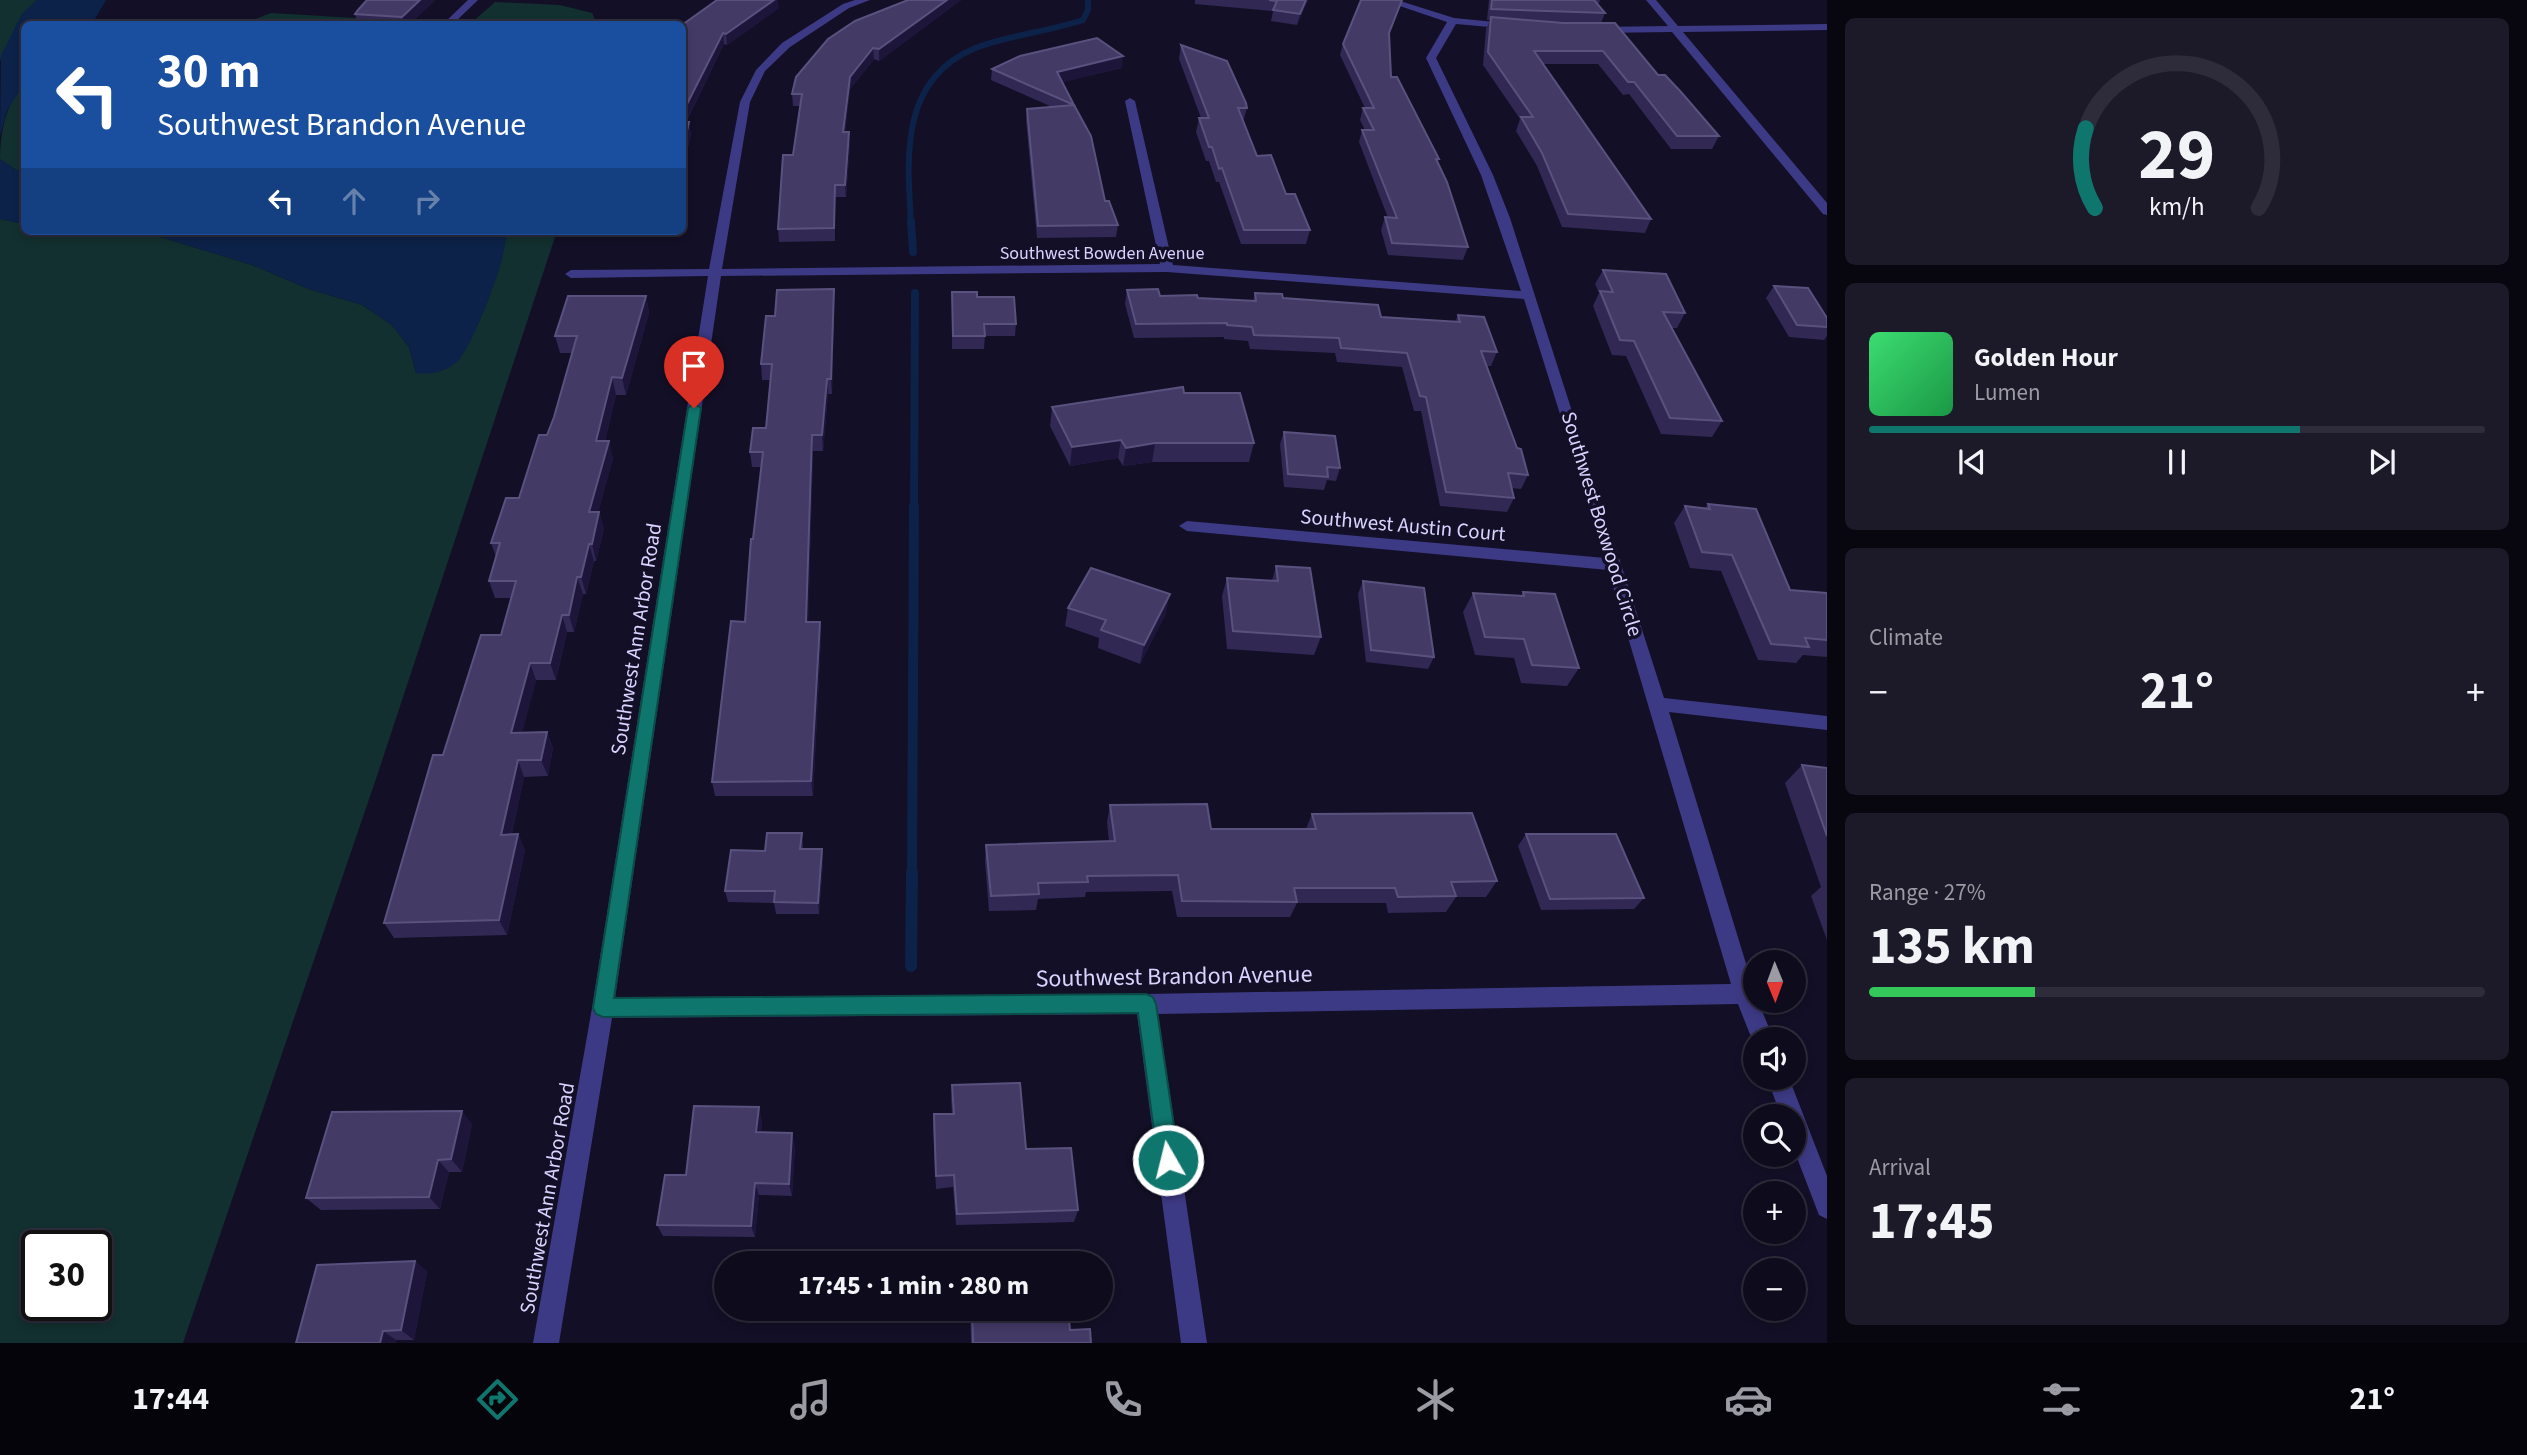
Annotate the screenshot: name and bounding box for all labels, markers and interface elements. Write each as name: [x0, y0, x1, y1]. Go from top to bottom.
text: 30 m: [157, 37, 261, 107]
icon: left: [42, 49, 133, 140]
text: Southwest Brandon Avenue: [157, 102, 526, 148]
text: 29: [2139, 103, 2215, 207]
icon: left: [262, 182, 300, 220]
icon: ahead: [335, 182, 373, 220]
icon: right: [408, 182, 446, 220]
text: km/h: [2149, 188, 2205, 224]
street label: Southwest Bowden Avenue: [1000, 241, 1204, 266]
pin: [664, 336, 724, 408]
text: Golden Hour: [1974, 339, 2118, 376]
icon: arrive: [675, 347, 713, 385]
text: Lumen: [1974, 376, 2041, 409]
street label: Southwest Boxwood Circle: [1554, 408, 1650, 640]
icon: previous: [1953, 443, 1991, 481]
icon: pause: [2158, 443, 2196, 481]
icon: next: [2363, 443, 2401, 481]
street label: Southwest Austin Court: [1299, 501, 1507, 549]
street label: Southwest Ann Arbor Road: [603, 521, 669, 757]
text: Climate: [1869, 621, 1943, 654]
text: 21°: [2140, 655, 2214, 729]
text: −: [1869, 666, 1888, 720]
text: +: [2466, 666, 2485, 720]
text: Range · 27%: [1869, 876, 1986, 909]
text: 135 km: [1869, 910, 2035, 984]
north arrow: [1743, 950, 1806, 1013]
map controls: [1743, 950, 1806, 1321]
street label: Southwest Brandon Avenue: [1035, 957, 1313, 996]
button: sound: [1743, 1027, 1806, 1090]
street label: Southwest Ann Arbor Road: [512, 1080, 582, 1316]
button: search: [1743, 1104, 1806, 1167]
position arrow: [1131, 1123, 1205, 1197]
text: Arrival: [1869, 1151, 1931, 1184]
button: +: [1743, 1181, 1806, 1244]
text: 17:45: [1869, 1185, 1994, 1259]
speed limit sign: 30: [21, 1230, 112, 1321]
button: −: [1743, 1258, 1806, 1321]
text: 17:45 · 1 min · 280 m: [798, 1267, 1029, 1304]
icon: directions: [473, 1375, 522, 1424]
icon: music: [786, 1375, 835, 1424]
icon: phone: [1098, 1375, 1147, 1424]
icon: climate: [1411, 1375, 1460, 1424]
icon: car: [1724, 1375, 1773, 1424]
icon: filters: [2037, 1375, 2086, 1424]
text: 17:44: [132, 1376, 209, 1422]
text: 21°: [2350, 1376, 2395, 1422]

